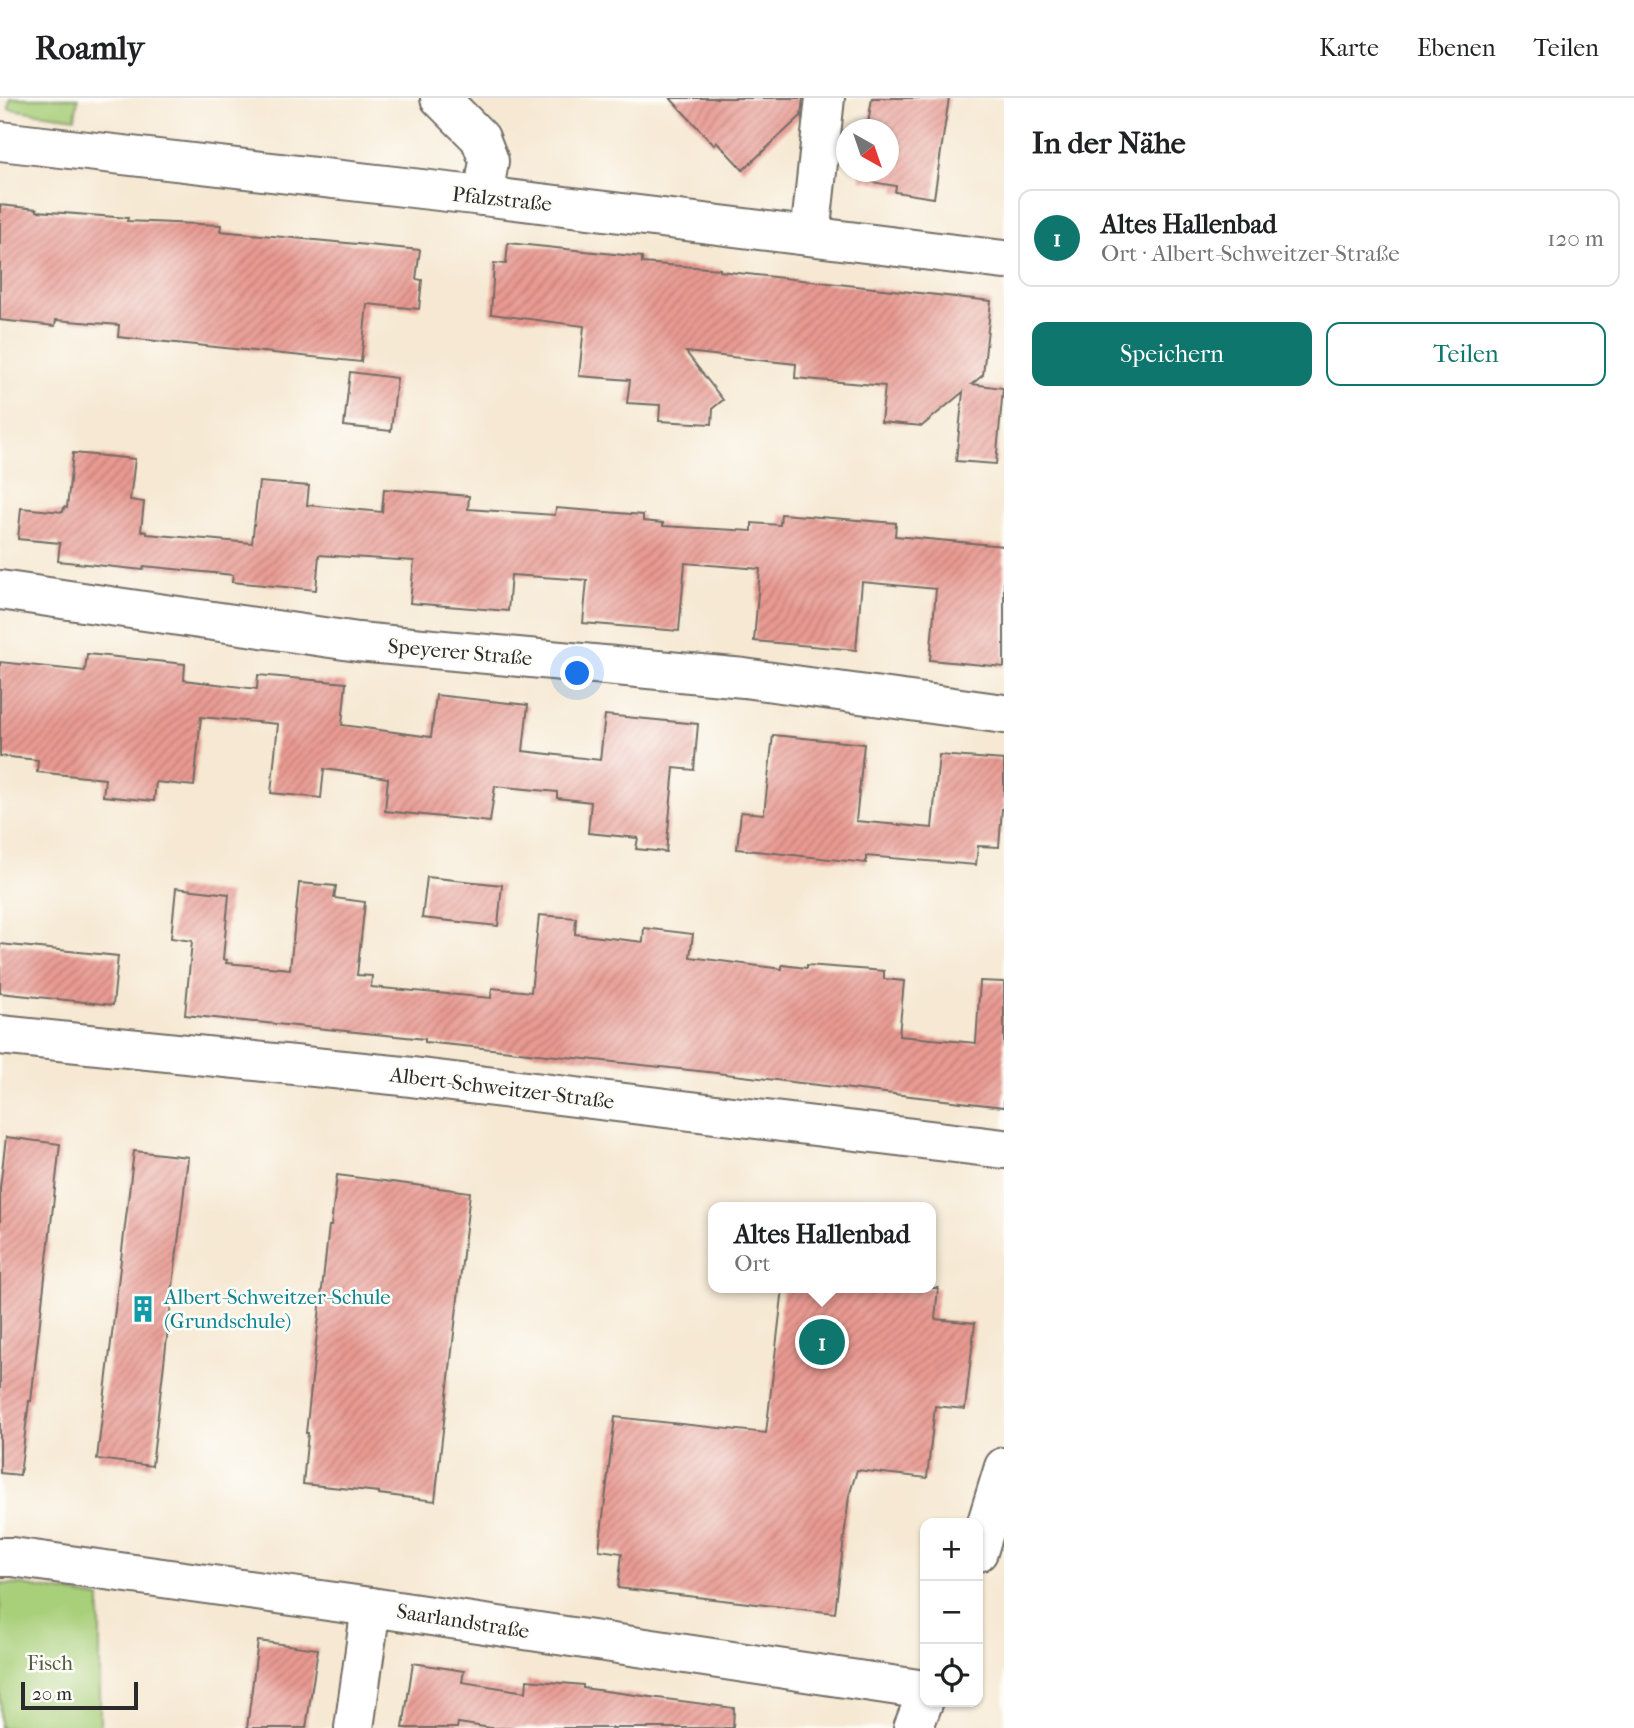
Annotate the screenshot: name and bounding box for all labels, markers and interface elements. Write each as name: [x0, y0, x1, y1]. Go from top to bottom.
text: Roamly: [35, 29, 144, 68]
text: Karte: [1319, 34, 1379, 62]
text: Ebenen: [1417, 34, 1496, 62]
text: Teilen: [1534, 34, 1599, 62]
north arrow: [836, 119, 899, 182]
text: In der Nähe: [1032, 126, 1186, 161]
street label: Pfalzstraße: [451, 182, 553, 216]
text: Altes Hallenbad: [1101, 209, 1277, 240]
text: 1: [1053, 225, 1061, 252]
text: 120 m: [1547, 225, 1604, 252]
text: Ort · Albert-Schweitzer-Straße: [1101, 240, 1400, 267]
button: Speichern: [1032, 322, 1312, 386]
button: Teilen: [1326, 322, 1606, 386]
street label: Speyerer Straße: [387, 634, 533, 670]
your location: [560, 656, 594, 690]
street label: Albert-Schweitzer-Straße: [387, 1062, 616, 1114]
popup: [708, 1202, 936, 1293]
text: Altes Hallenbad: [734, 1219, 910, 1250]
text: Ort: [734, 1250, 771, 1277]
place label: Albert-Schweitzer-Schule (Grundschule): [163, 1285, 391, 1333]
building icon: Albert-Schweitzer-Schule (Grundschule): [128, 1294, 158, 1324]
pin: 1: [799, 1316, 845, 1368]
map controls: [920, 1518, 983, 1707]
button: +: [920, 1518, 983, 1581]
button: −: [920, 1581, 983, 1644]
street label: Saarlandstraße: [395, 1599, 531, 1643]
button: locate: [920, 1644, 983, 1707]
park label: Fisch: [27, 1651, 73, 1675]
scale bar: [21, 1679, 138, 1711]
text: 20 m: [32, 1683, 72, 1705]

